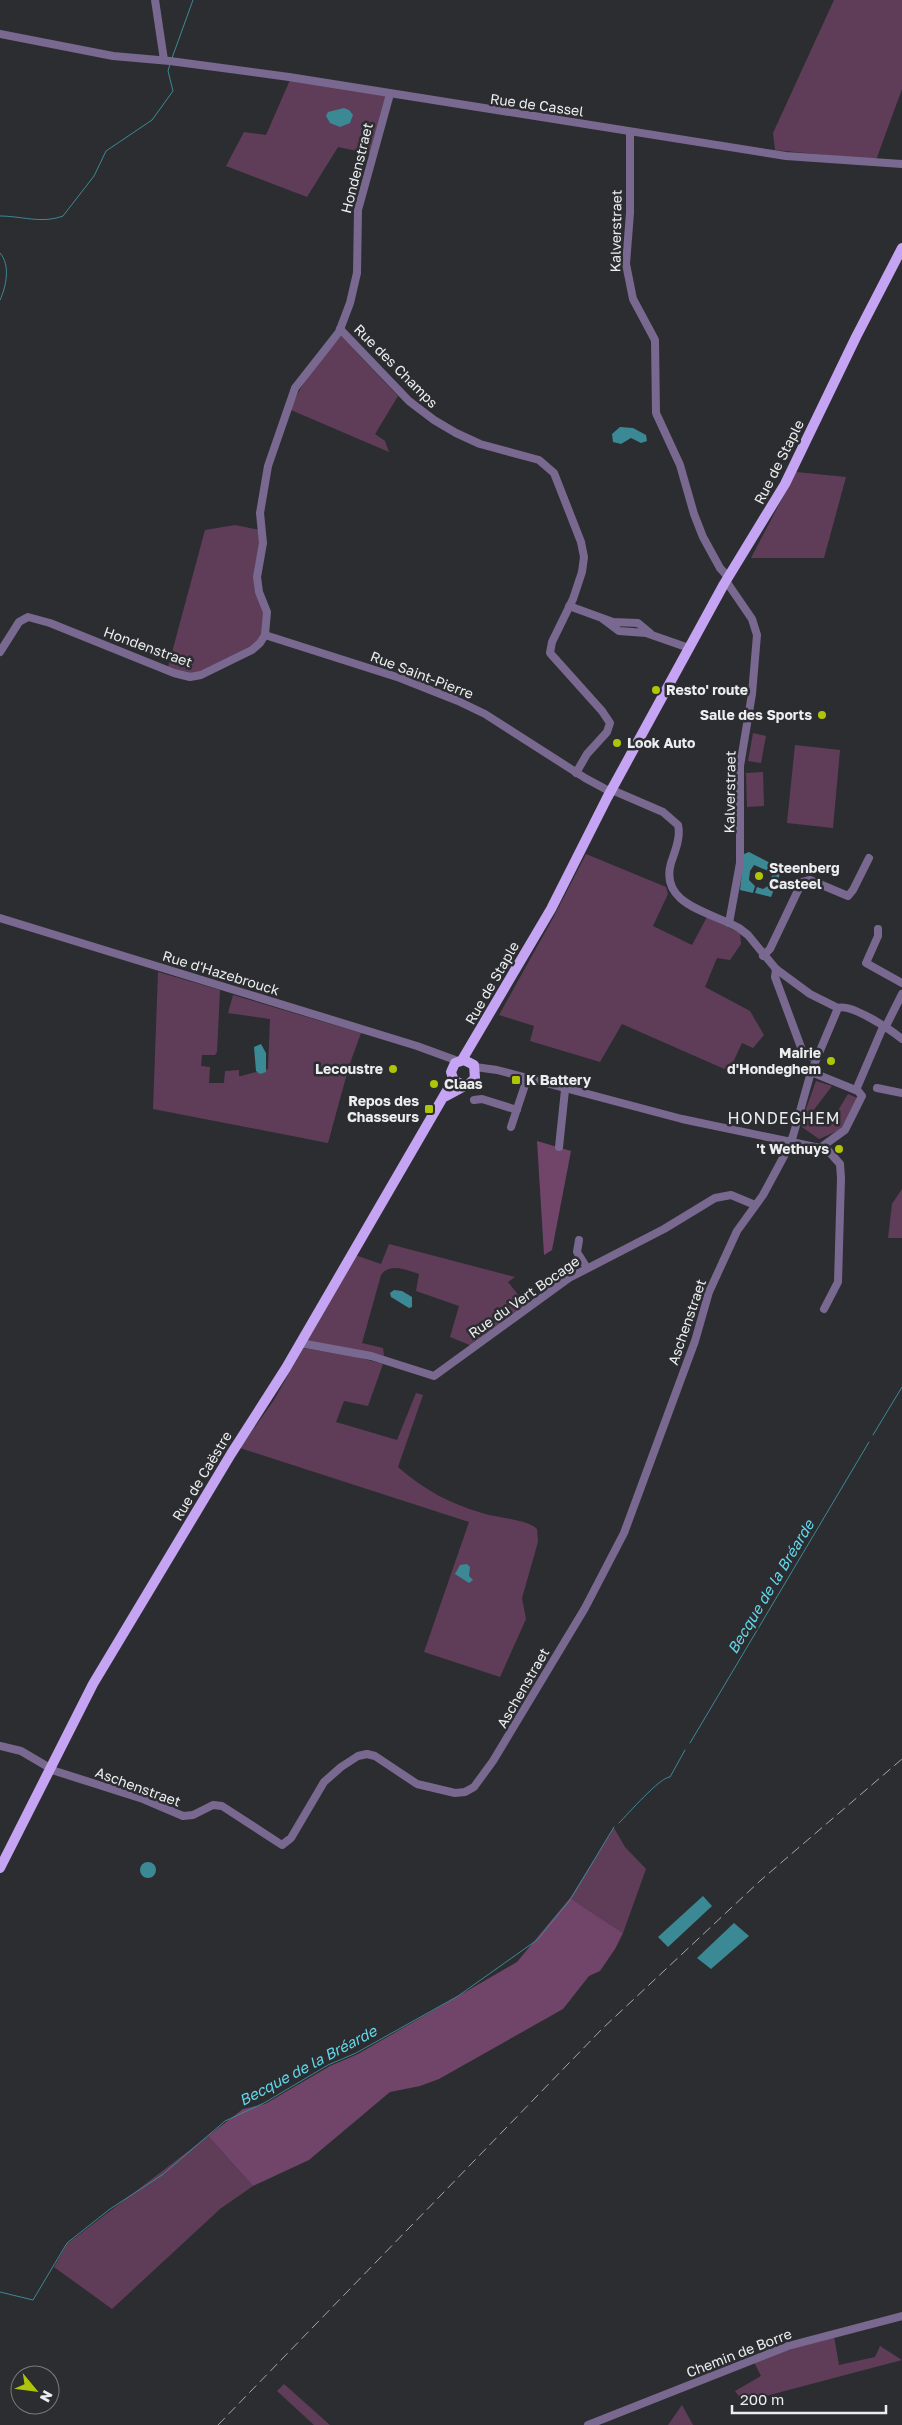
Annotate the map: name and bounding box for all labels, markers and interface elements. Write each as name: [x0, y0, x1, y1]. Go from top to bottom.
street label: Rue de Cassel: [489, 90, 585, 119]
street label: Hondenstraet: [337, 121, 376, 215]
street label: Kalverstraet: [606, 189, 625, 273]
street label: Rue des Champs: [351, 320, 442, 411]
street label: Rue de Staple: [750, 417, 807, 507]
street label: Hondenstraet: [102, 623, 195, 670]
street label: Rue Saint-Pierre: [368, 647, 476, 702]
place label: Resto' route: [666, 681, 748, 698]
marker: Resto' route: [650, 684, 662, 696]
place label: Salle des Sports: [700, 706, 812, 723]
marker: Salle des Sports: [816, 709, 828, 721]
place label: Look Auto: [627, 734, 695, 751]
marker: Look Auto: [611, 737, 623, 749]
street label: Kalverstraet: [720, 750, 739, 834]
place label: Steenberg Casteel: [769, 859, 840, 892]
marker: Steenberg Casteel: [753, 870, 765, 882]
street label: Rue de Staple: [461, 938, 522, 1027]
street label: Rue d'Hazebrouck: [161, 947, 282, 998]
place label: Mairie d'Hondeghem: [727, 1044, 821, 1077]
marker: Mairie d'Hondeghem: [825, 1055, 837, 1067]
place label: Lecoustre: [315, 1060, 383, 1077]
marker: Lecoustre: [387, 1063, 399, 1075]
place label: K Battery: [526, 1071, 592, 1088]
marker: K Battery: [510, 1074, 522, 1086]
place label: Claas: [444, 1075, 483, 1092]
marker: Claas: [428, 1078, 440, 1090]
place label: Repos des Chasseurs: [347, 1092, 419, 1125]
marker: Repos des Chasseurs: [423, 1103, 435, 1115]
district label: HONDEGHEM: [727, 1108, 841, 1128]
place label: 't Wethuys: [756, 1140, 829, 1157]
marker: 't Wethuys: [833, 1143, 845, 1155]
street label: Rue du Vert Bocage: [465, 1252, 582, 1341]
street label: Aschenstraet: [664, 1277, 709, 1367]
street label: Rue de Caëstre: [168, 1428, 235, 1524]
water label: Becque de la Bréarde: [723, 1515, 818, 1657]
street label: Aschenstraet: [493, 1645, 552, 1731]
street label: Aschenstraet: [93, 1763, 183, 1810]
water label: Becque de la Bréarde: [236, 2021, 380, 2109]
street label: Chemin de Borre: [684, 2325, 794, 2380]
north arrow: [10, 2365, 60, 2415]
scale bar: [732, 2382, 886, 2414]
text: N: [37, 2388, 57, 2405]
text: 200 m: [740, 2390, 784, 2408]

